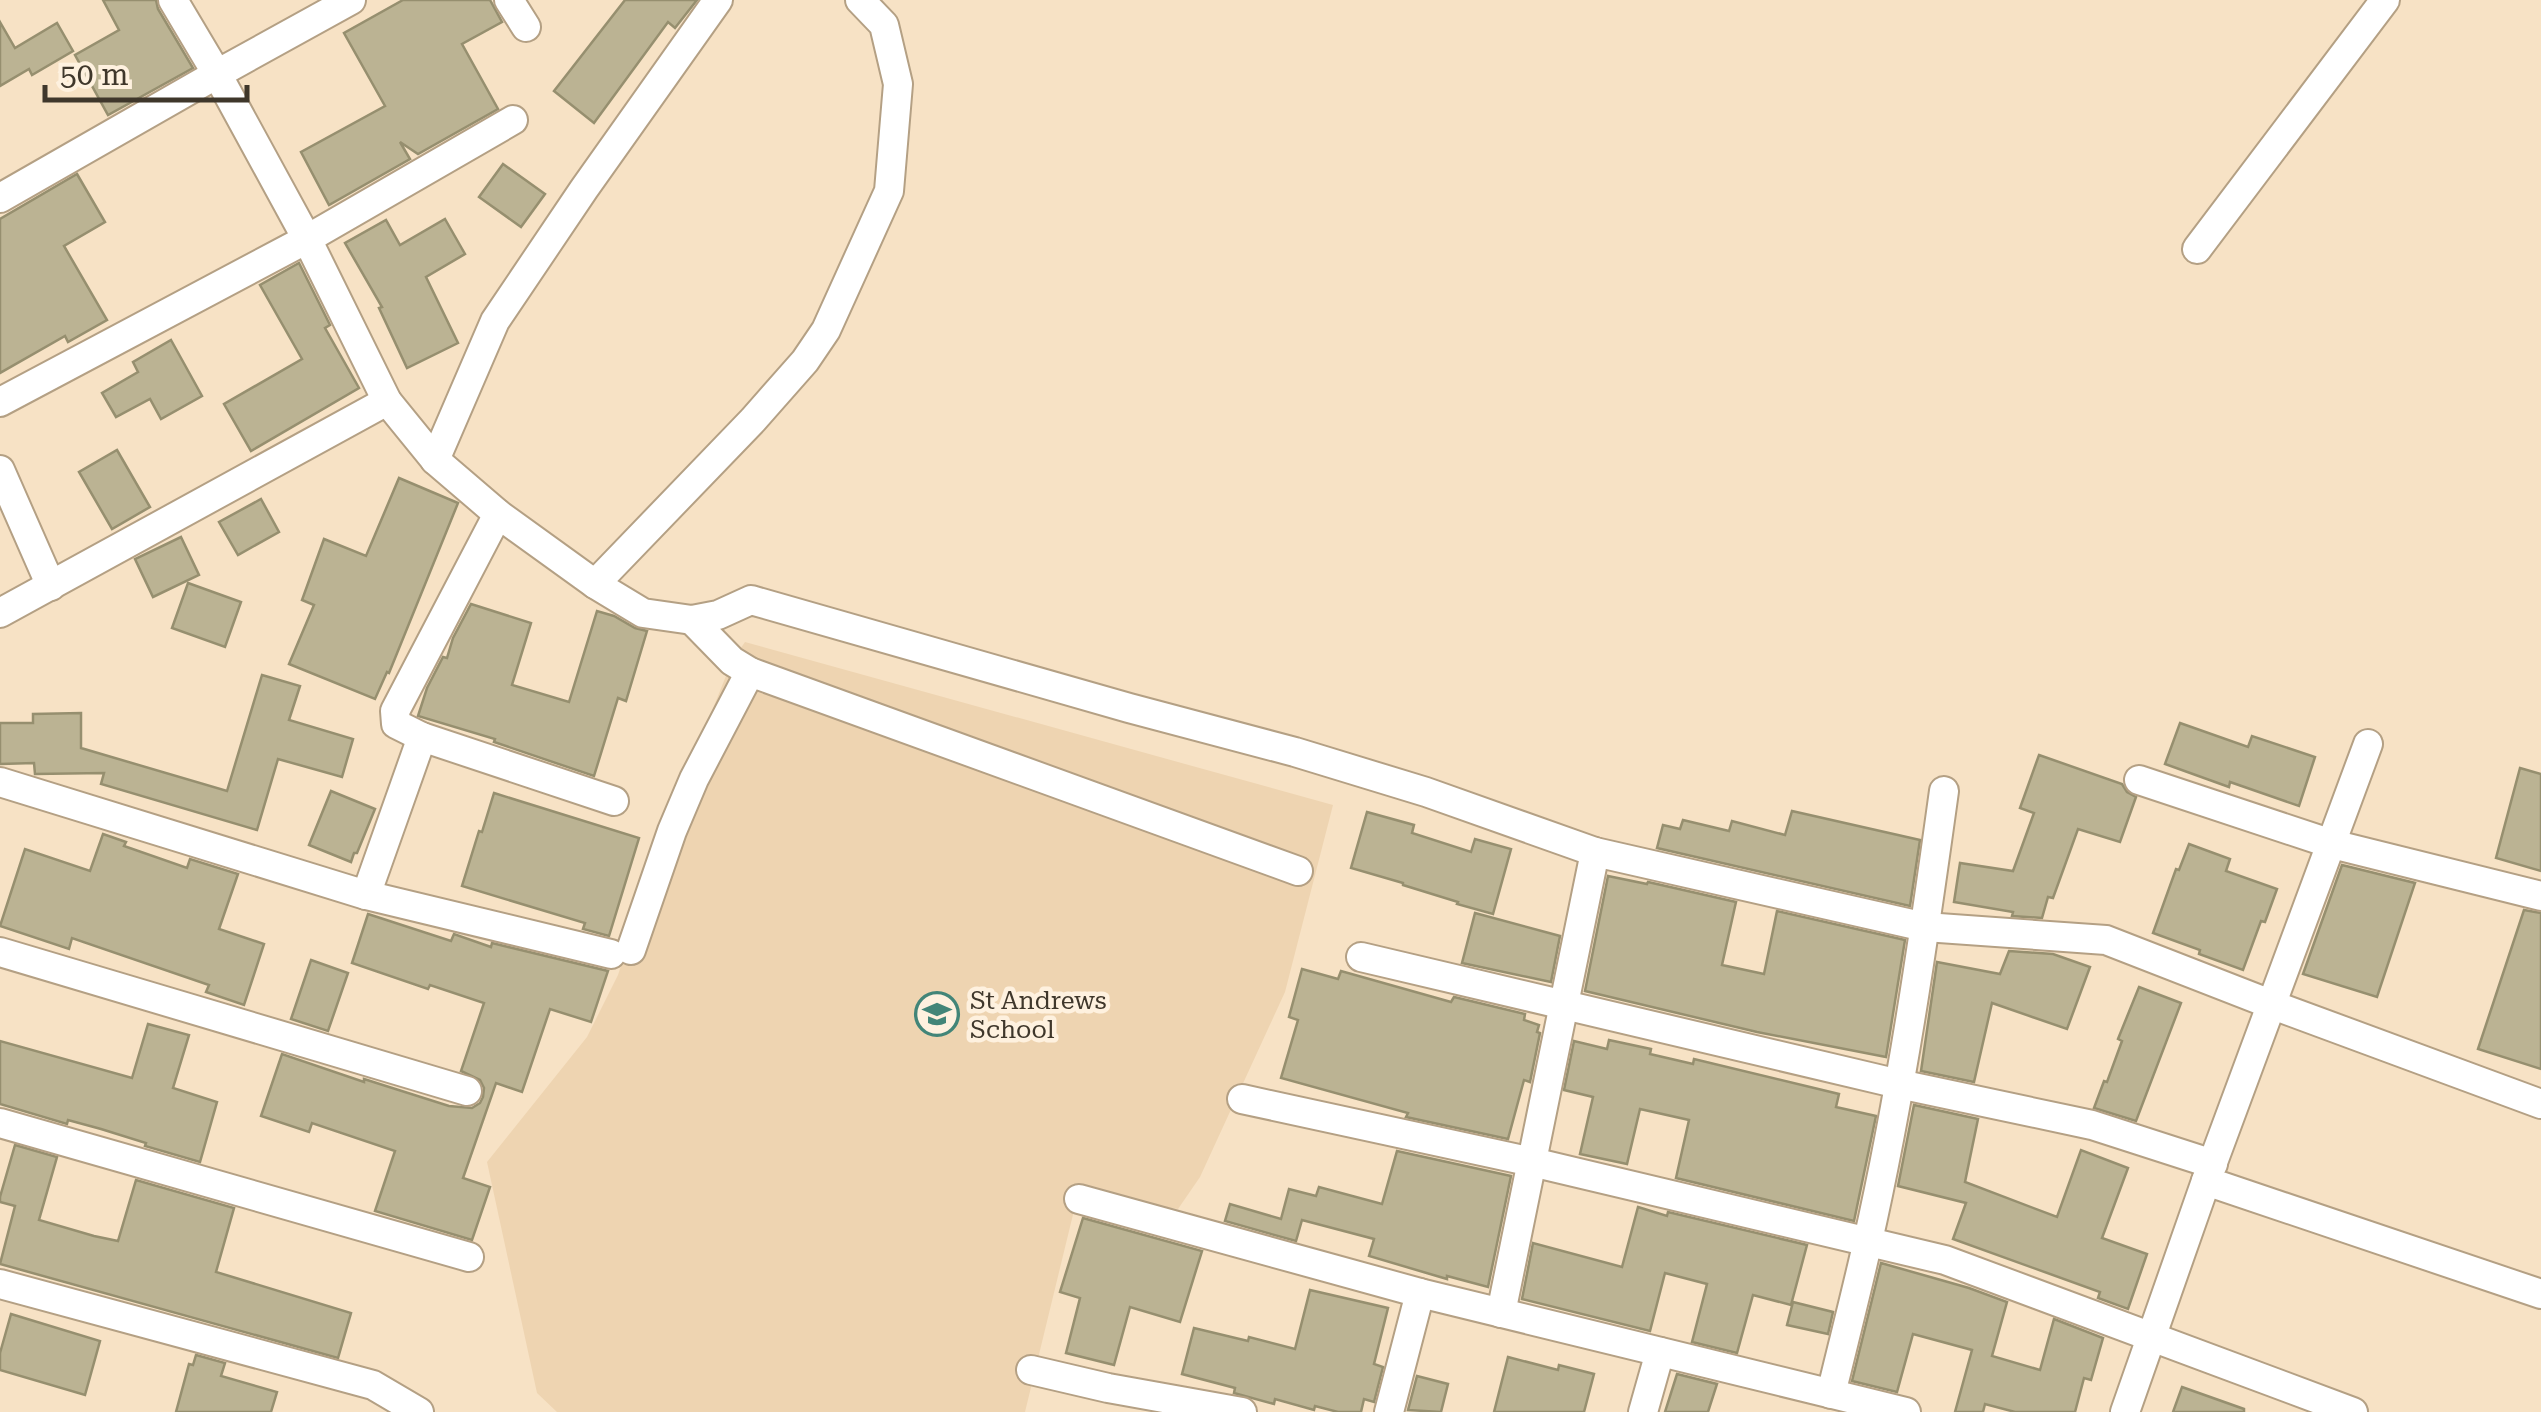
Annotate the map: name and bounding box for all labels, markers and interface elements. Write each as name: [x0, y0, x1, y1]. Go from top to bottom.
scale bar: [45, 40, 248, 102]
text: 50 m: [60, 57, 129, 92]
place label: St Andrews School: [970, 986, 1107, 1044]
school or university icon: St Andrews School: [914, 991, 960, 1037]

